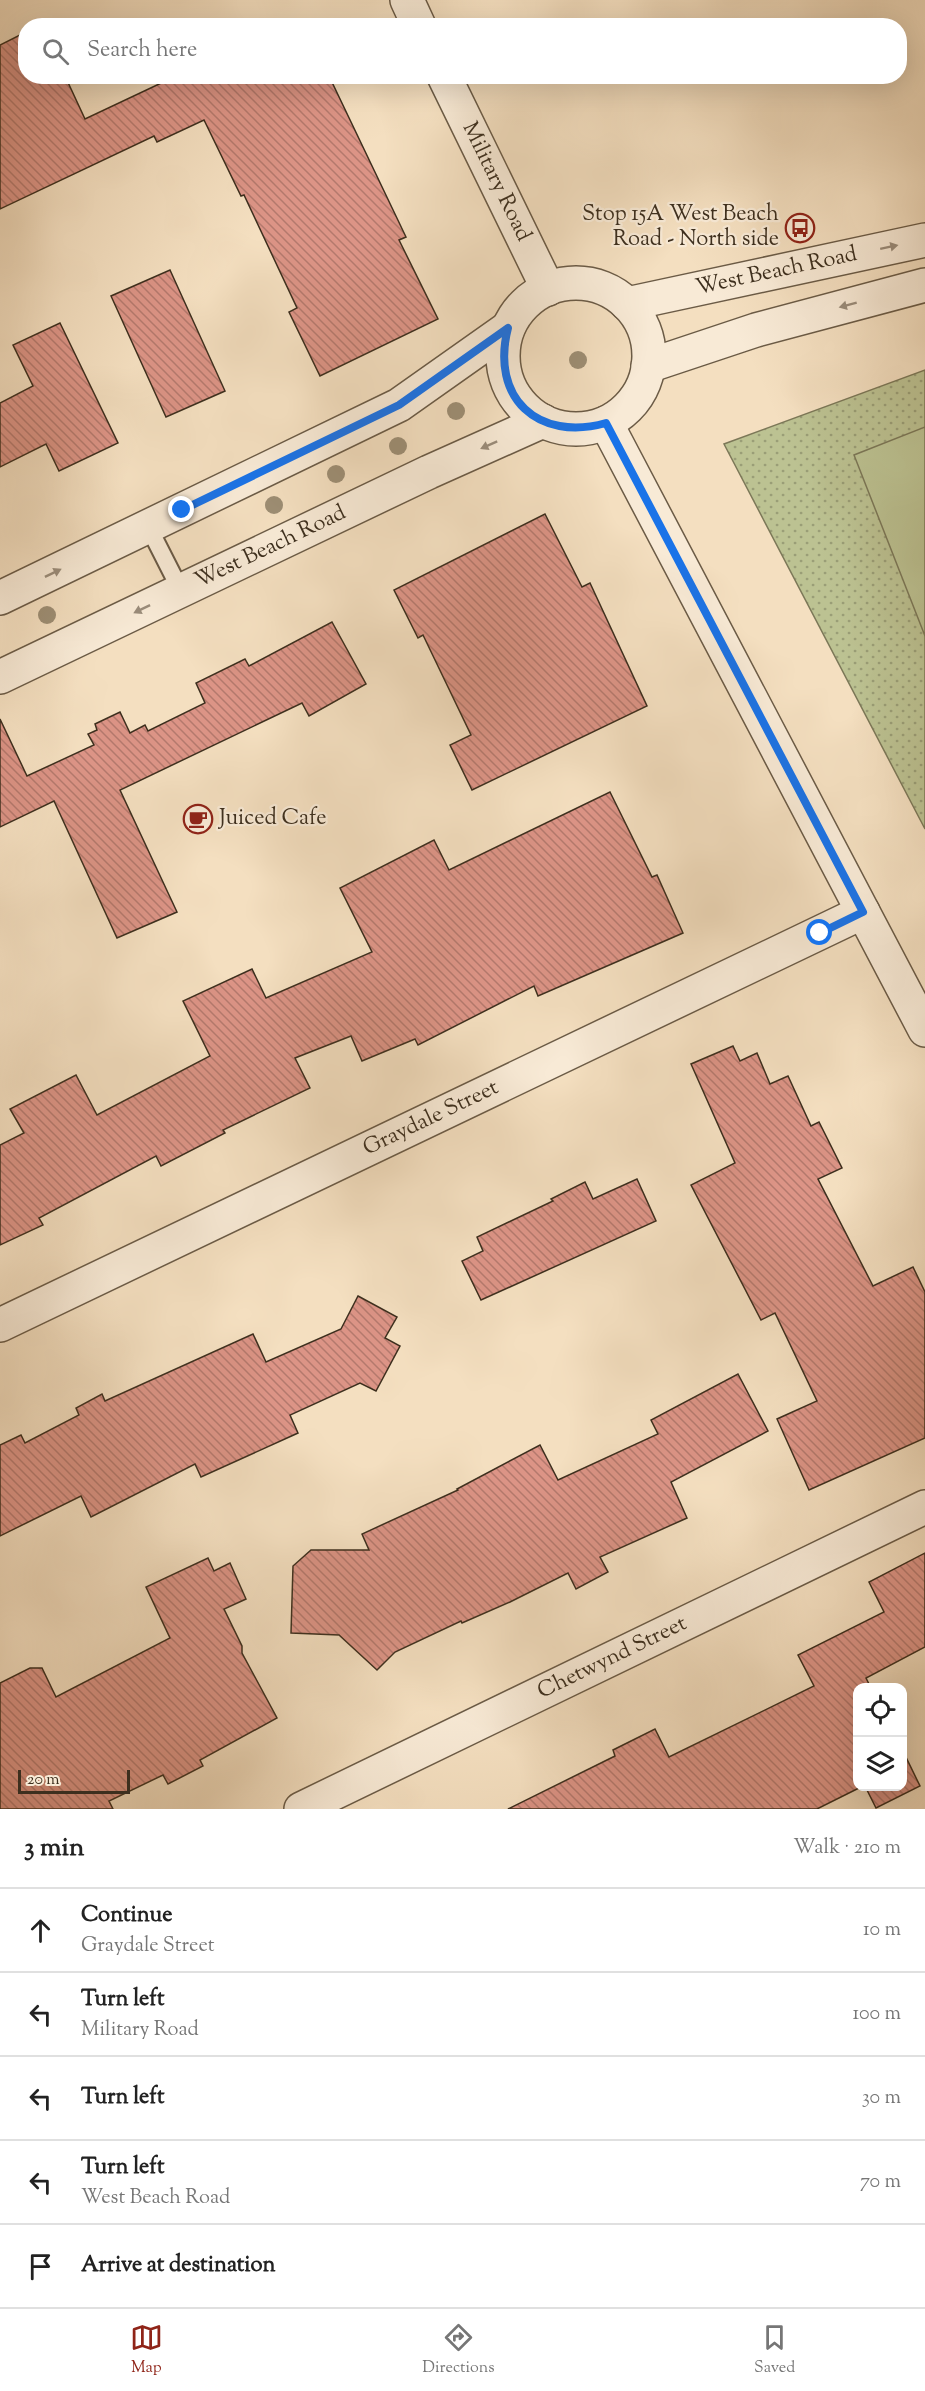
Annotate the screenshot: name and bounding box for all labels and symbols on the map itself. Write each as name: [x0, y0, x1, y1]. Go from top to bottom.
street label: Military Road: [453, 117, 539, 247]
place label: Stop 15A West Beach Road - North side: [582, 199, 779, 256]
bus stop icon: Stop 15A West Beach Road - North side: [784, 212, 816, 244]
street label: West Beach Road: [693, 239, 860, 305]
one-way arrow: [880, 242, 898, 252]
one-way arrow: [839, 301, 857, 311]
one-way arrow: [481, 441, 498, 450]
route end: [168, 496, 194, 522]
street label: West Beach Road: [190, 498, 352, 598]
one-way arrow: [44, 568, 61, 577]
one-way arrow: [134, 605, 151, 614]
cafe icon: Juiced Cafe: [182, 803, 214, 835]
place label: Juiced Cafe: [218, 803, 326, 835]
route start: [806, 919, 832, 945]
street label: Graydale Street: [358, 1072, 505, 1165]
street label: Chetwynd Street: [532, 1608, 693, 1708]
scale bar: [18, 1767, 130, 1794]

